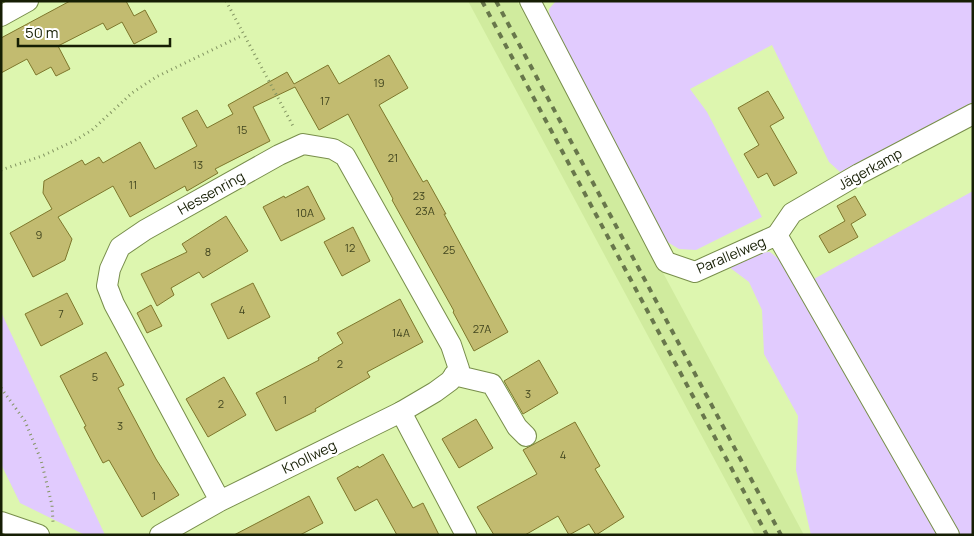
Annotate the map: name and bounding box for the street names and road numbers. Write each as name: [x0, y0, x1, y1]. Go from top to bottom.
street label: Jägerkamp: [834, 143, 905, 194]
street label: Hessenring: [174, 166, 248, 219]
street label: Parallelweg: [693, 231, 768, 278]
street label: Knollweg: [278, 435, 339, 478]

